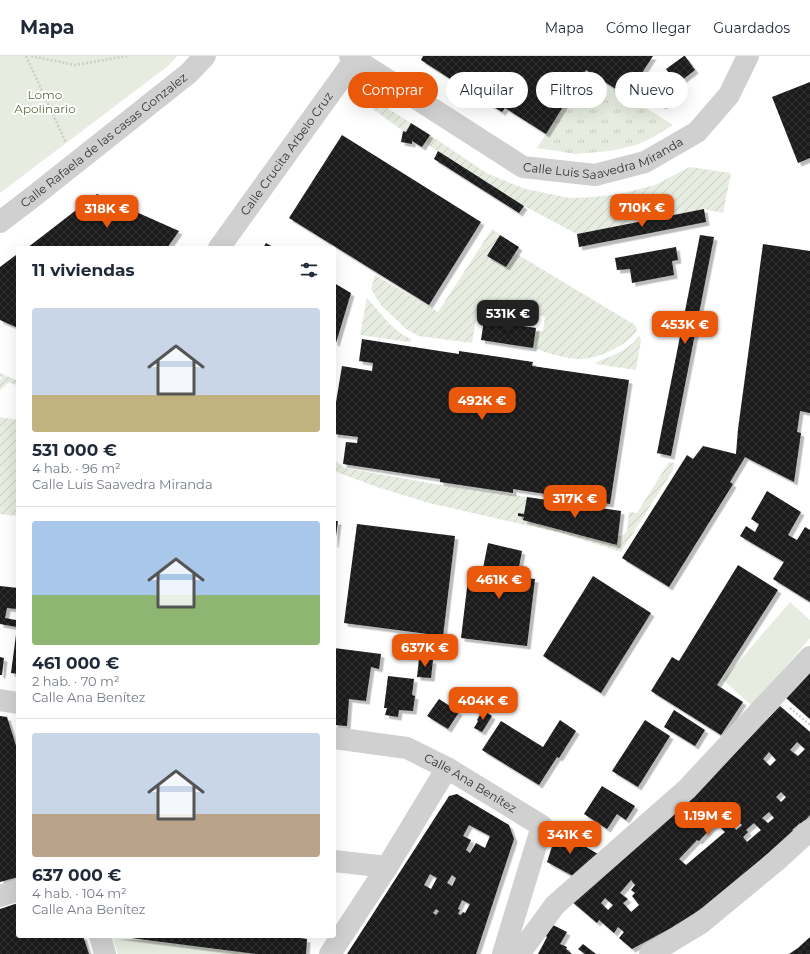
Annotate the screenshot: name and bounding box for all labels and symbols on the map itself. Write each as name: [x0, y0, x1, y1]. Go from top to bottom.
street label: Calle Rafaela de las casas Gonzalez: [17, 70, 190, 211]
park label: Lomo Apolinario: [14, 87, 76, 116]
street label: Calle Crucita Arbelo Cruz: [237, 89, 336, 218]
street label: Calle Luis Saavedra Miranda: [522, 134, 686, 182]
pin: 710K €: [609, 194, 675, 228]
pin: 318K €: [74, 195, 140, 229]
pin: 531K €: [475, 300, 541, 334]
pin: 453K €: [652, 311, 718, 345]
pin: 492K €: [449, 387, 515, 421]
pin: 317K €: [542, 485, 608, 519]
pin: 461K €: [466, 566, 532, 600]
pin: 637K €: [392, 634, 458, 668]
pin: 404K €: [450, 687, 516, 721]
street label: Calle Ana Benítez: [422, 750, 520, 816]
pin: 1.19M €: [671, 802, 745, 836]
pin: 341K €: [537, 821, 603, 855]

